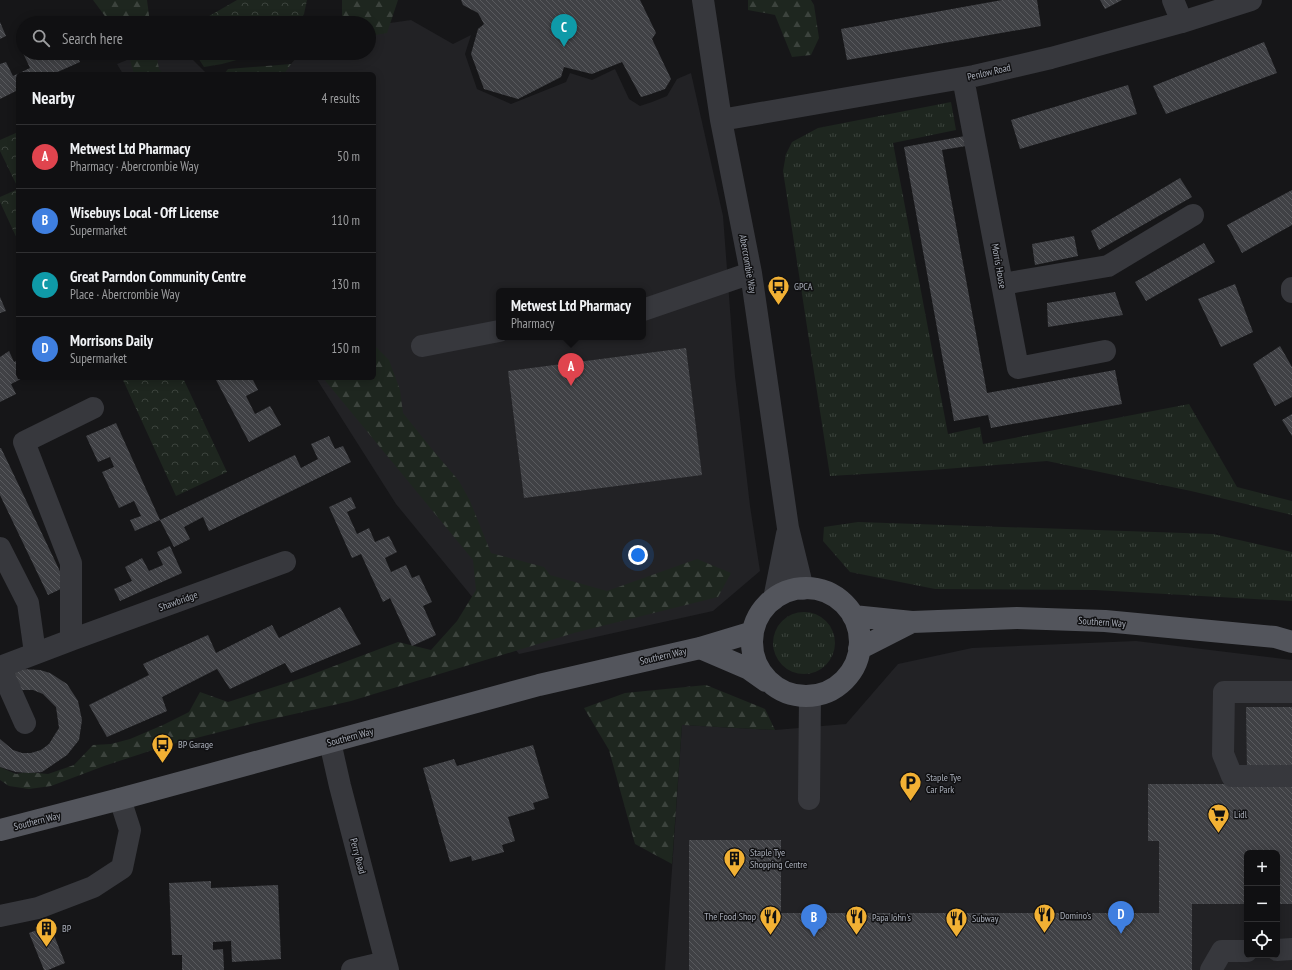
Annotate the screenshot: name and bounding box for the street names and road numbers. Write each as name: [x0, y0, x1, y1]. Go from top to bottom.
street label: Penlow Road: [966, 61, 1012, 83]
street label: Abercrombie Way: [736, 233, 760, 295]
street label: Morris House: [989, 243, 1009, 289]
street label: Shawbridge: [157, 588, 199, 614]
street label: Southern Way: [1078, 614, 1126, 630]
street label: Southern Way: [638, 644, 688, 668]
street label: Southern Way: [325, 725, 375, 749]
street label: Southern Way: [12, 809, 62, 833]
street label: Perry Road: [347, 837, 369, 875]

